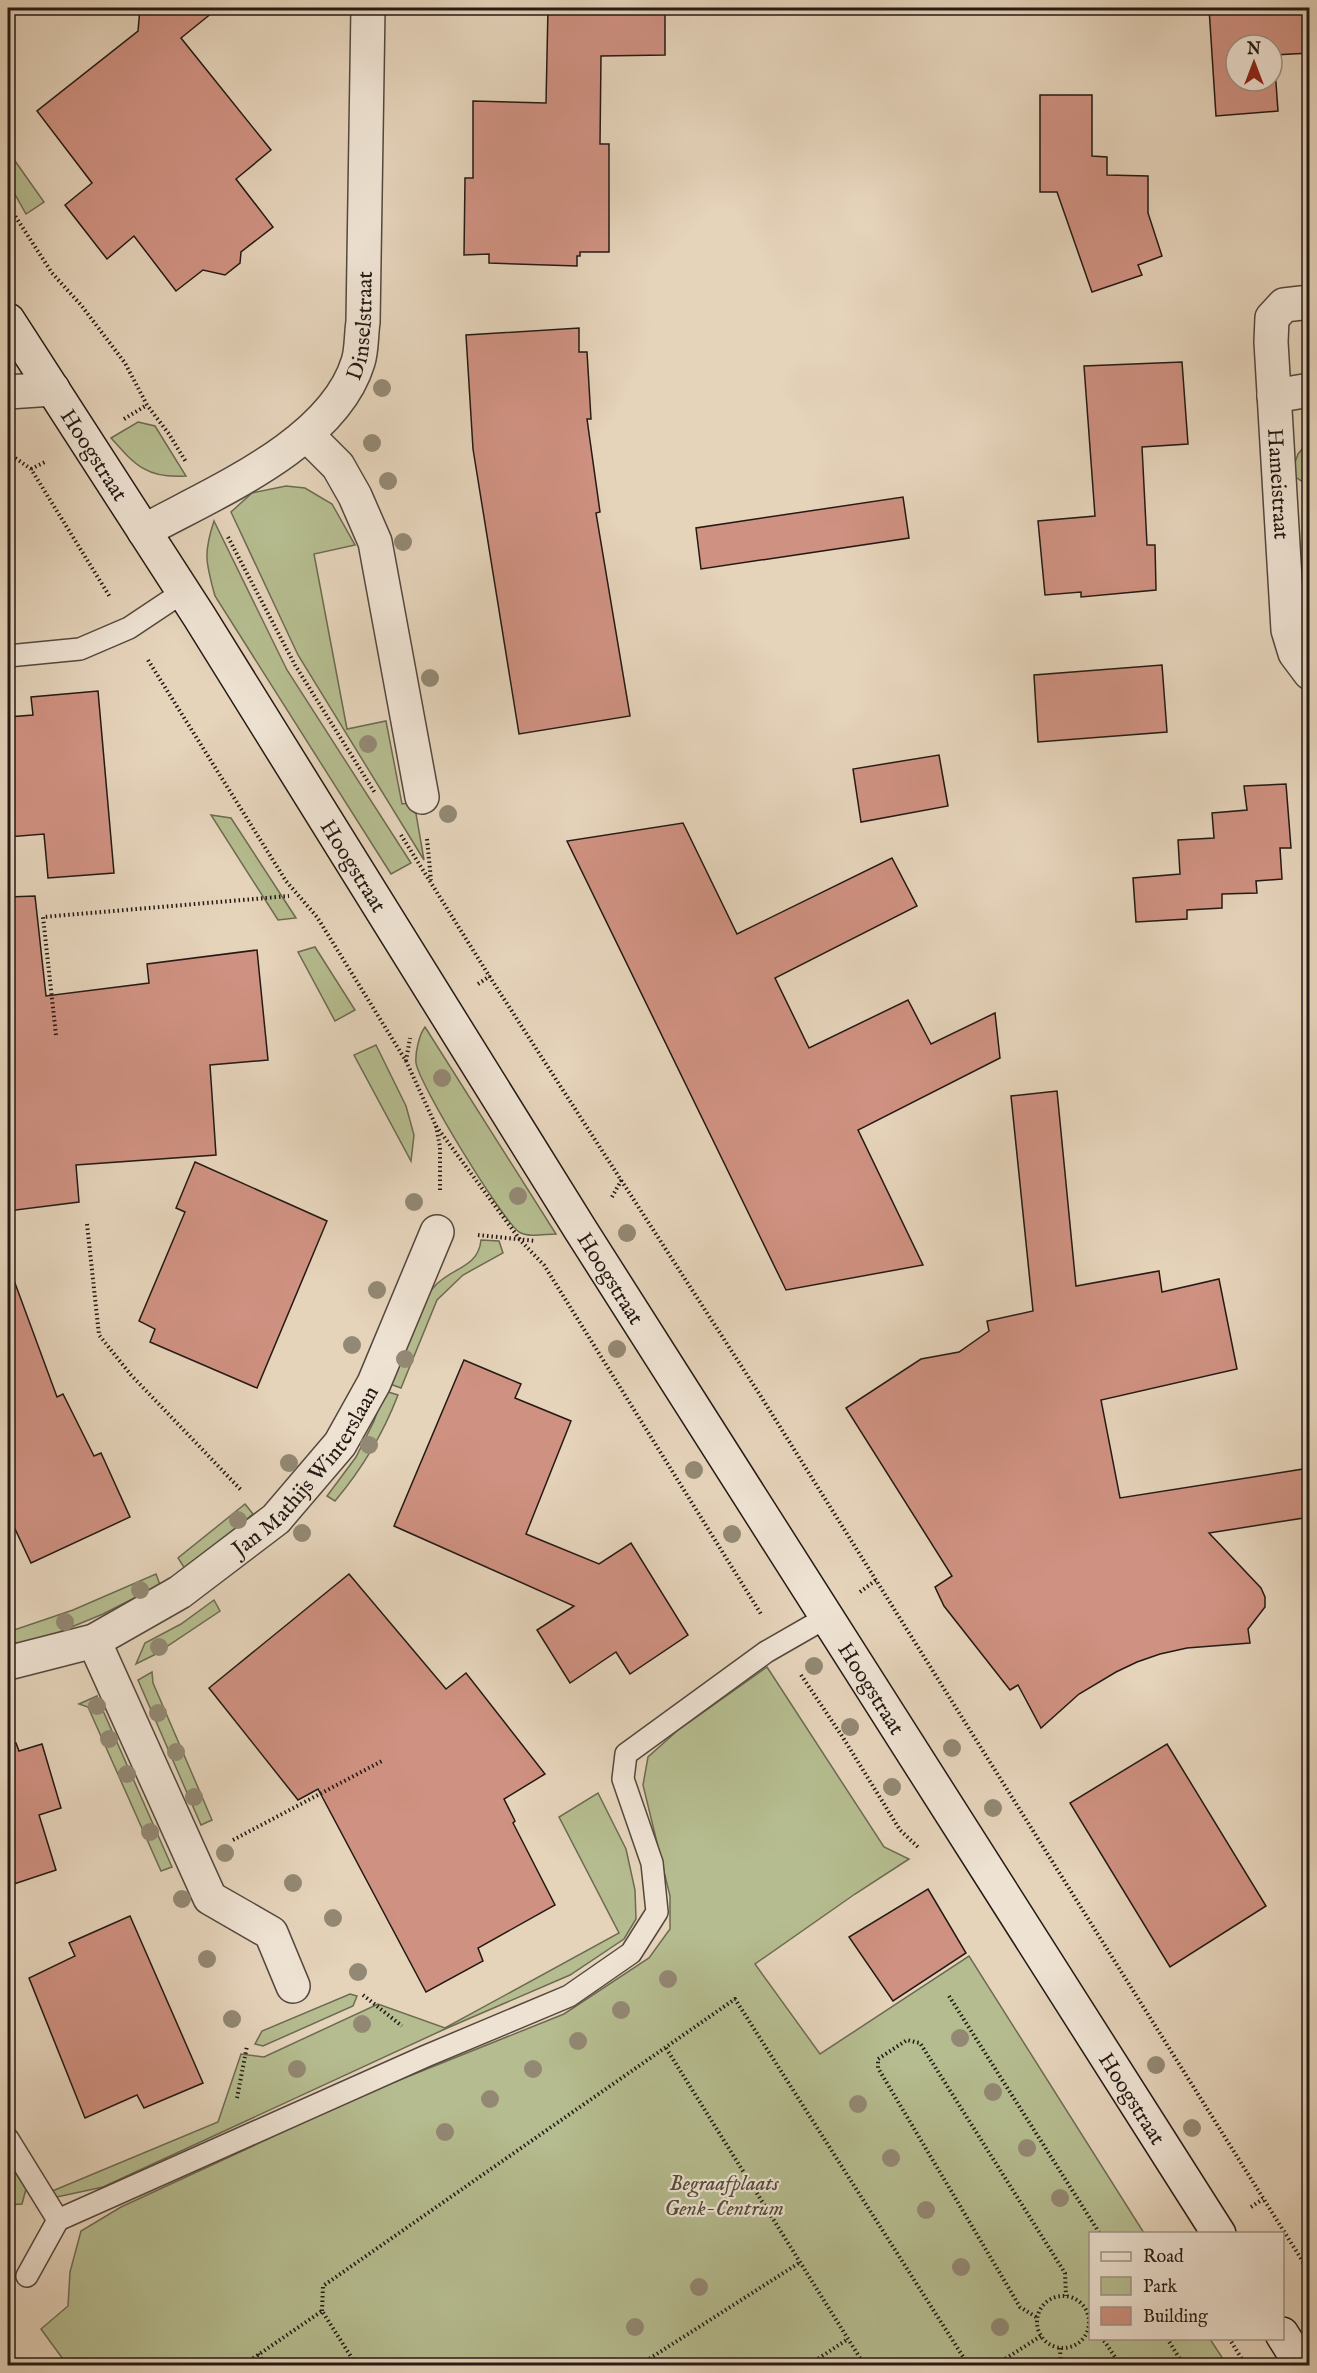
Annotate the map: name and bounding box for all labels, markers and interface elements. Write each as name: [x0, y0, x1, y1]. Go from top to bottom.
north arrow: [1224, 33, 1284, 93]
text: N: [1246, 40, 1261, 60]
street label: Dinselstraat: [341, 271, 380, 385]
street label: Hoogstraat: [53, 404, 133, 507]
street label: Hameistraat: [1260, 428, 1295, 541]
street label: Hoogstraat: [313, 815, 392, 919]
street label: Hoogstraat: [570, 1228, 649, 1331]
street label: Jan Mathijs Winterslaan: [225, 1381, 386, 1565]
street label: Hoogstraat: [830, 1638, 910, 1741]
street label: Hoogstraat: [1091, 2048, 1171, 2151]
park label: Begraafplaats Genk-Centrum: [664, 2170, 784, 2223]
legend: [1089, 2232, 1284, 2340]
text: Road: [1143, 2246, 1184, 2269]
text: Park: [1143, 2276, 1178, 2299]
text: Building: [1143, 2306, 1208, 2329]

